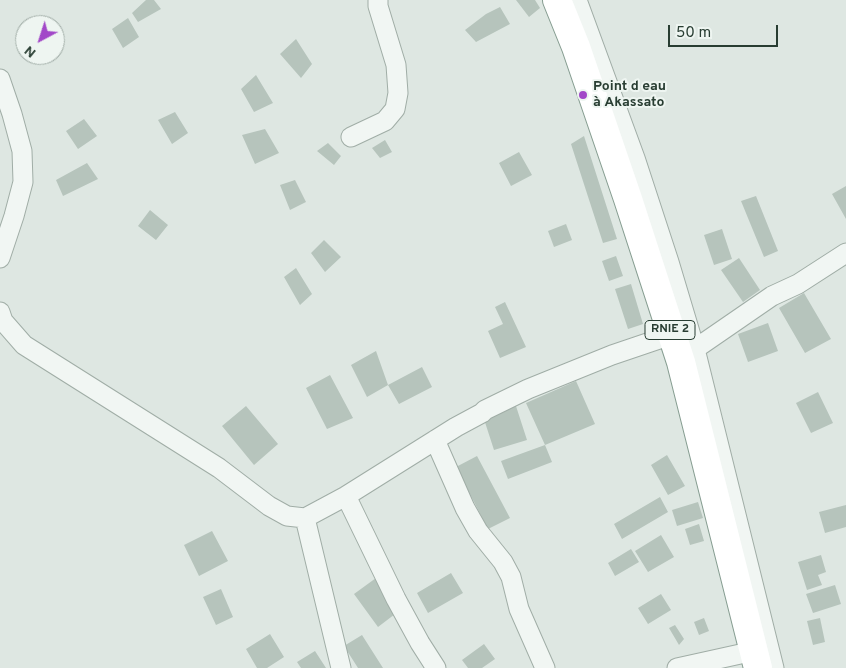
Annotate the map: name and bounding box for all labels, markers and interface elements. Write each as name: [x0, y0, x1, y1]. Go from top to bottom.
north arrow: [15, 15, 65, 65]
scale bar: [671, 15, 781, 47]
text: 50 m: [676, 24, 711, 43]
text: N: [21, 41, 40, 61]
place label: Point d eau à Akassato: [593, 79, 666, 111]
marker: Point d eau à Akassato: [577, 89, 589, 101]
road number: RNIE 2: [645, 320, 695, 340]

